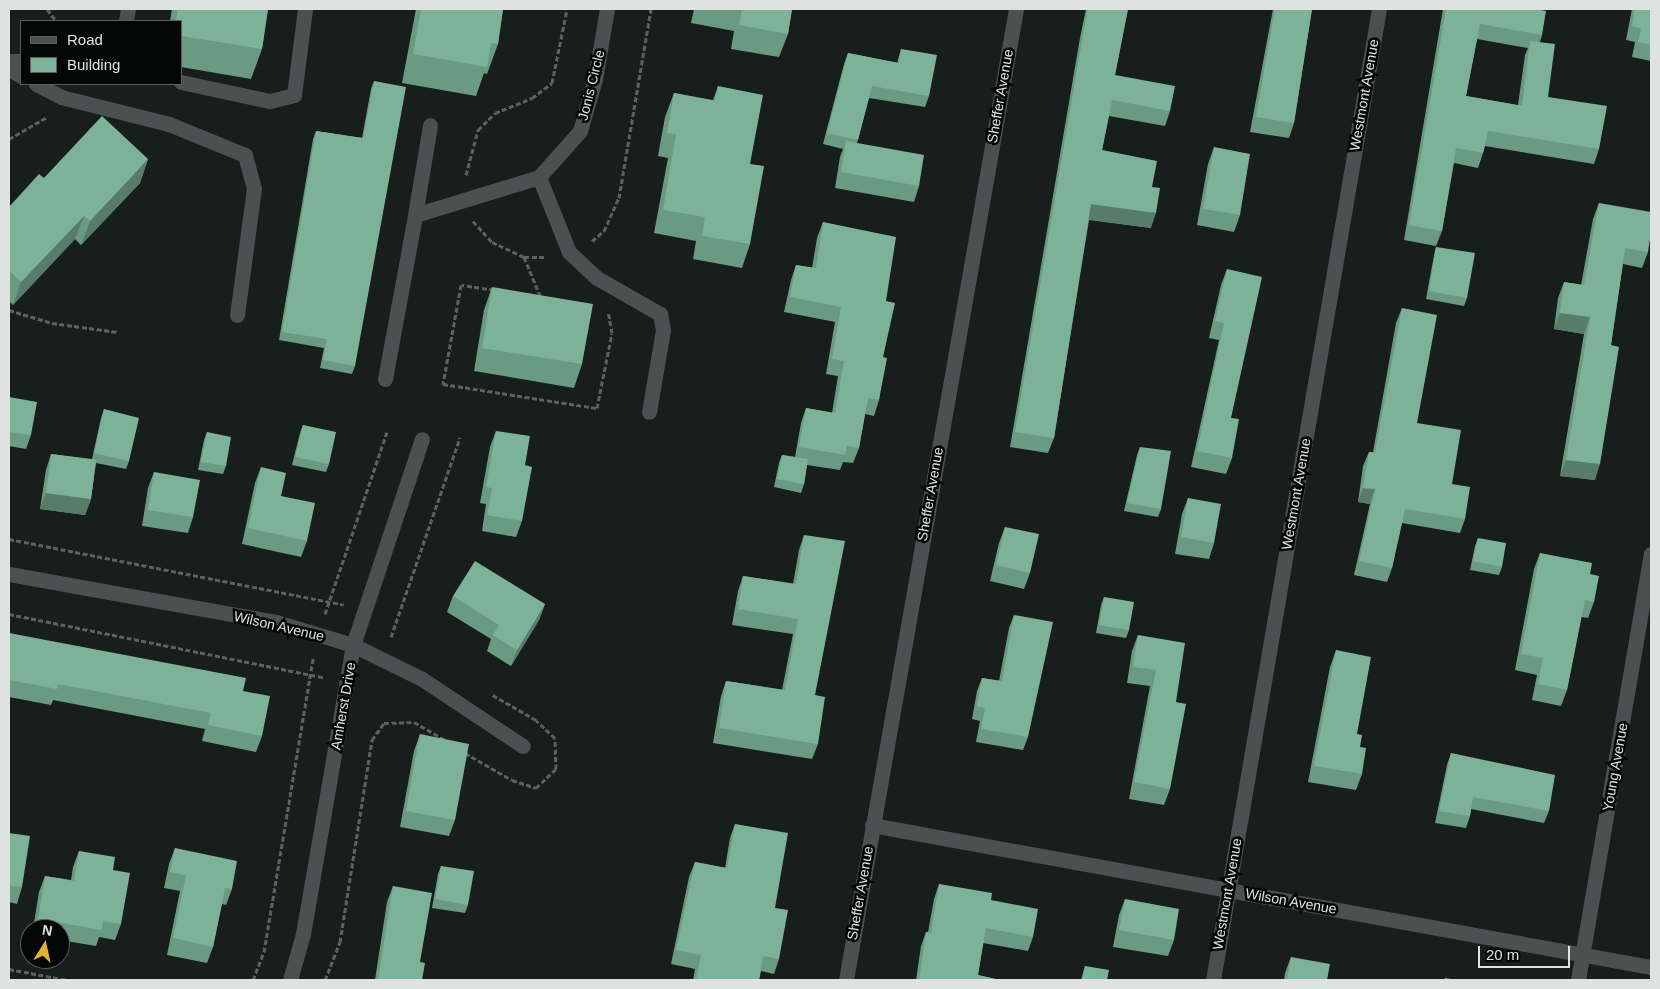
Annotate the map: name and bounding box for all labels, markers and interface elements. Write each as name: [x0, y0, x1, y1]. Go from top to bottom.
legend: [20, 20, 182, 85]
text: Road: [67, 31, 103, 48]
street label: Westmont Avenue: [1346, 37, 1382, 153]
street label: Sheffer Avenue: [983, 47, 1017, 145]
street label: Jonis Circle: [574, 48, 608, 122]
text: Building: [67, 56, 120, 73]
street label: Westmont Avenue: [1278, 436, 1314, 552]
street label: Sheffer Avenue: [913, 445, 947, 543]
street label: Wilson Avenue: [232, 607, 326, 645]
street label: Amherst Drive: [327, 661, 359, 751]
street label: Young Avenue: [1599, 721, 1631, 813]
street label: Westmont Avenue: [1209, 836, 1245, 952]
street label: Sheffer Avenue: [843, 844, 877, 942]
street label: Wilson Avenue: [1244, 885, 1338, 917]
north arrow: [20, 919, 70, 969]
text: N: [41, 921, 54, 939]
scale bar: [1480, 936, 1572, 968]
text: 20 m: [1486, 946, 1519, 963]

